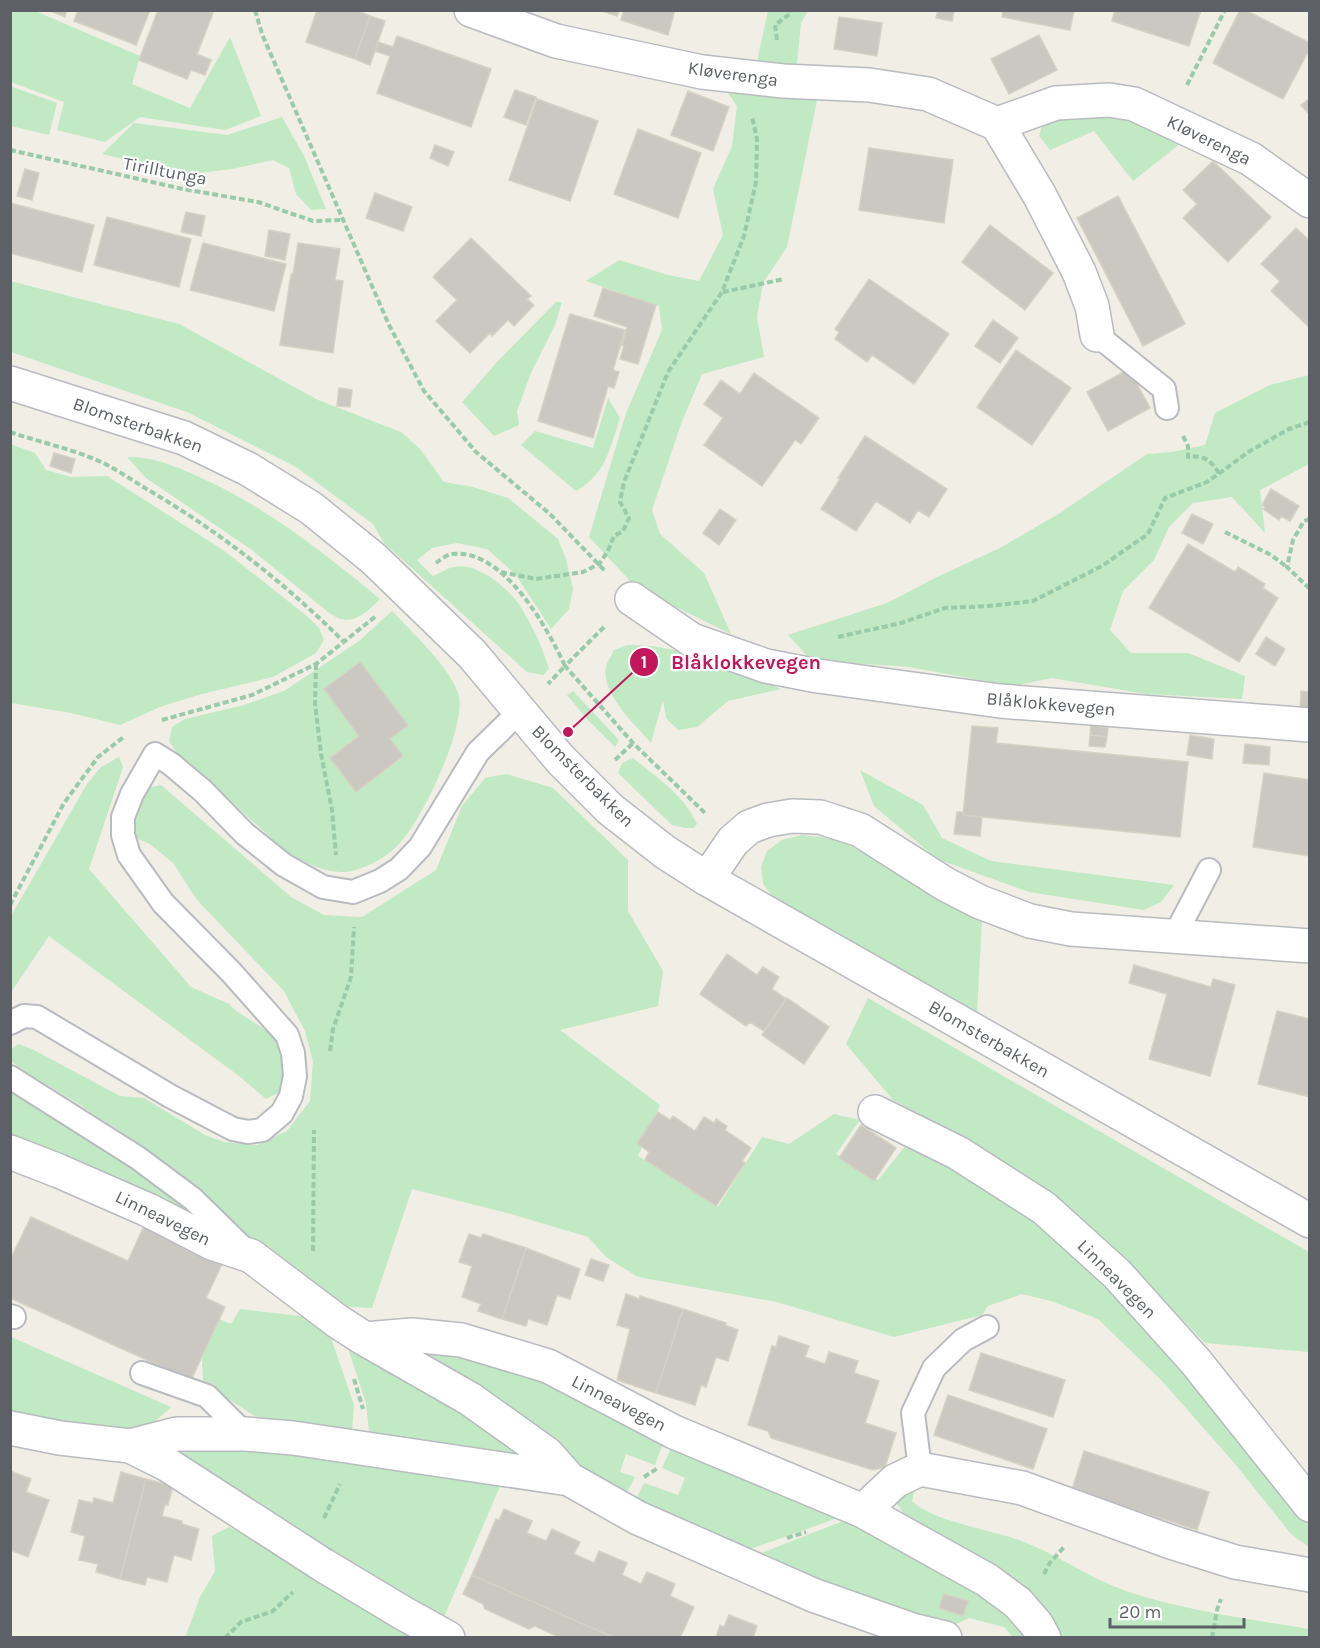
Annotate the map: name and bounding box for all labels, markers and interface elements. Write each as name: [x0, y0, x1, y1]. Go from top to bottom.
street label: Kløverenga: [687, 57, 779, 91]
street label: Kløverenga: [1163, 110, 1255, 170]
street label: Tirilltunga: [121, 152, 209, 190]
street label: Blomsterbakken: [70, 392, 206, 458]
callout: Blåklokkevegen: [629, 643, 833, 681]
text: 1: [641, 651, 647, 673]
text: Blåklokkevegen: [671, 651, 821, 674]
street label: Blåklokkevegen: [986, 687, 1116, 721]
street label: Blomsterbakken: [527, 720, 639, 832]
street label: Blomsterbakken: [925, 996, 1053, 1082]
street label: Linneavegen: [112, 1185, 214, 1251]
street label: Linneavegen: [1073, 1235, 1161, 1323]
street label: Linneavegen: [568, 1370, 670, 1436]
scale bar: [1110, 1591, 1244, 1629]
text: 20 m: [1119, 1601, 1161, 1623]

